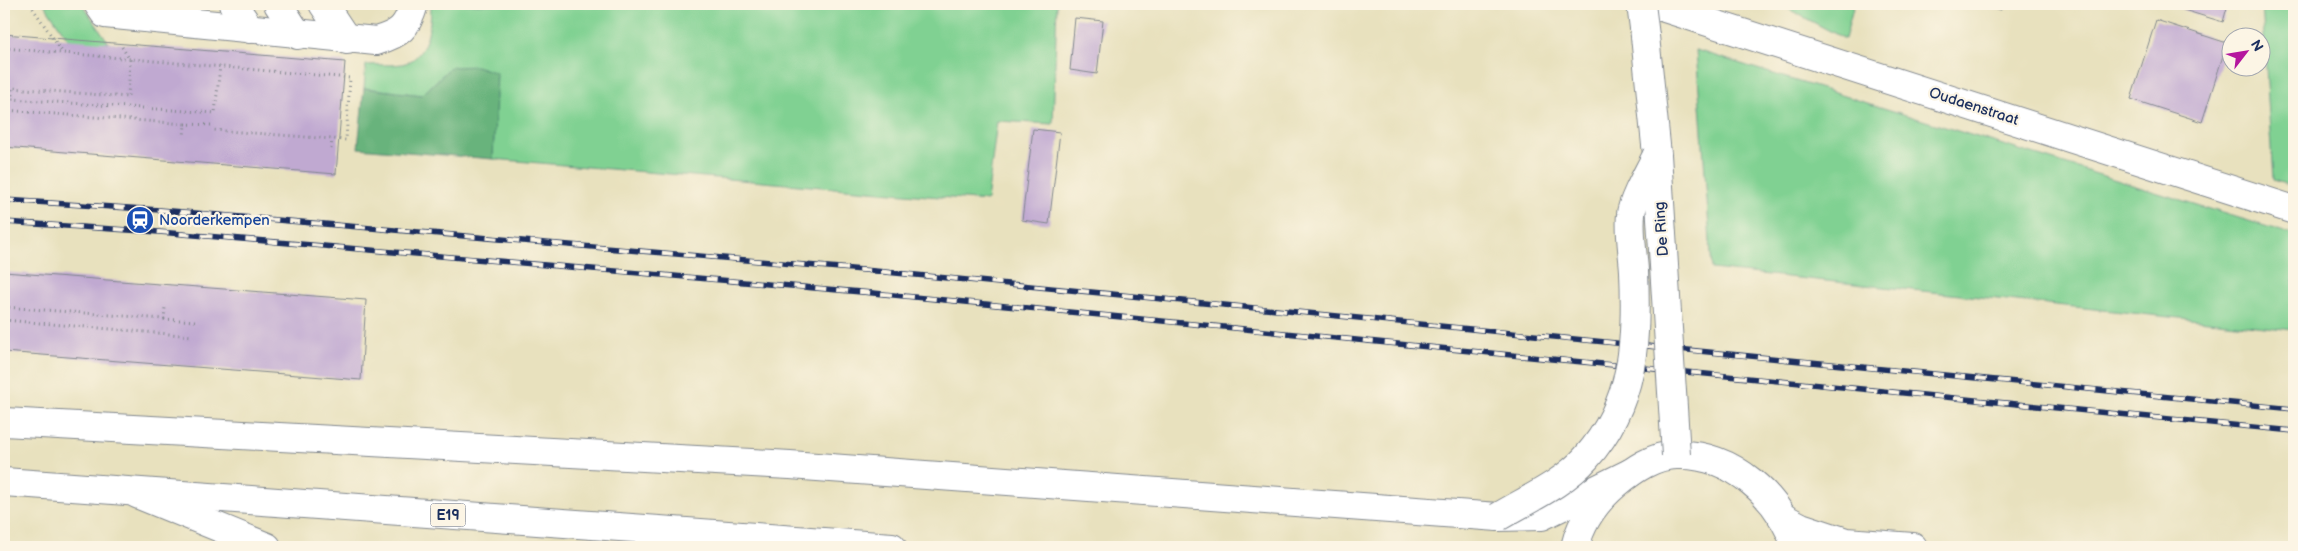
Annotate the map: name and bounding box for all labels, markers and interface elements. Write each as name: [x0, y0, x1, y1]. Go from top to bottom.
north arrow: [2220, 28, 2270, 78]
text: N: [2247, 37, 2267, 54]
street label: Oudaenstraat: [1927, 83, 2021, 130]
street label: De Ring: [1650, 201, 1673, 257]
station icon: Noorderkempen: [125, 205, 155, 235]
place label: Noorderkempen: [159, 211, 270, 230]
road number: E19: [430, 504, 466, 526]

